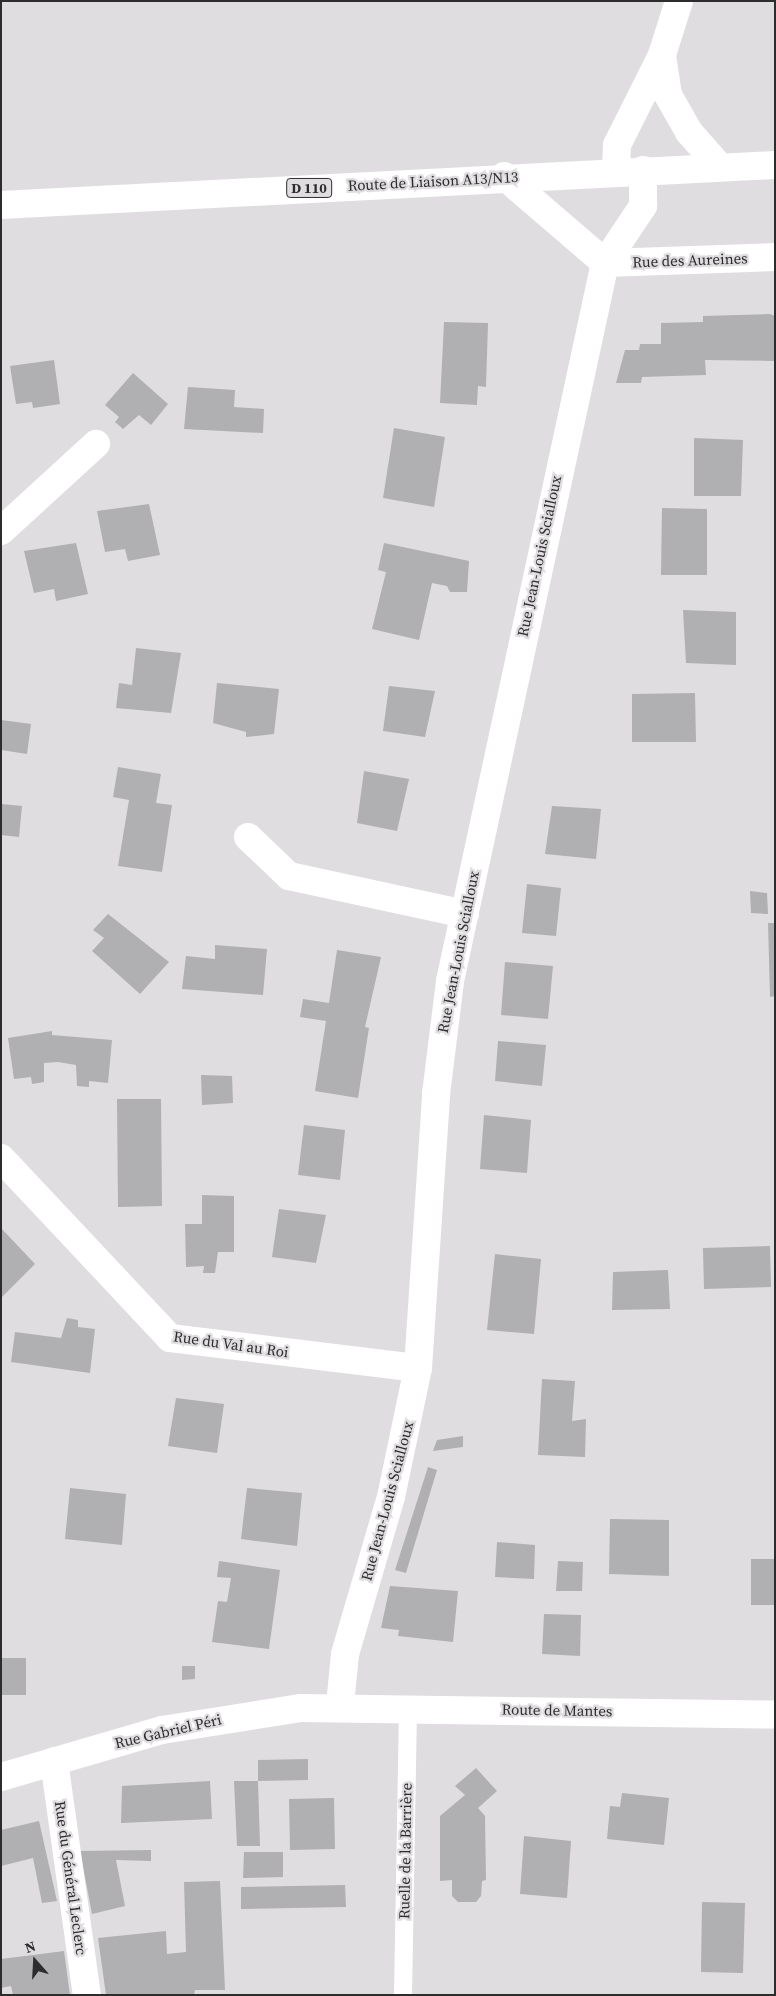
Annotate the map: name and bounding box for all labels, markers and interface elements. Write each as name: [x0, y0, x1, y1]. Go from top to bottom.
street label: Route de Liaison A13/N13: [347, 168, 519, 194]
road number: D 110: [285, 177, 333, 200]
street label: Rue des Aureines: [632, 249, 748, 271]
street label: Rue Jean-Louis Scialloux: [513, 474, 565, 638]
street label: Rue Jean-Louis Scialloux: [433, 870, 483, 1034]
street label: Rue du Val au Roi: [172, 1327, 290, 1361]
street label: Rue Jean-Louis Scialloux: [357, 1419, 417, 1583]
street label: Route de Mantes: [501, 1700, 613, 1720]
street label: Rue Gabriel Péri: [113, 1710, 223, 1752]
street label: Ruelle de la Barrière: [395, 1783, 415, 1919]
street label: Rue du Général Leclerc: [51, 1800, 91, 1956]
north arrow: [10, 1936, 60, 1986]
text: N: [22, 1936, 38, 1958]

